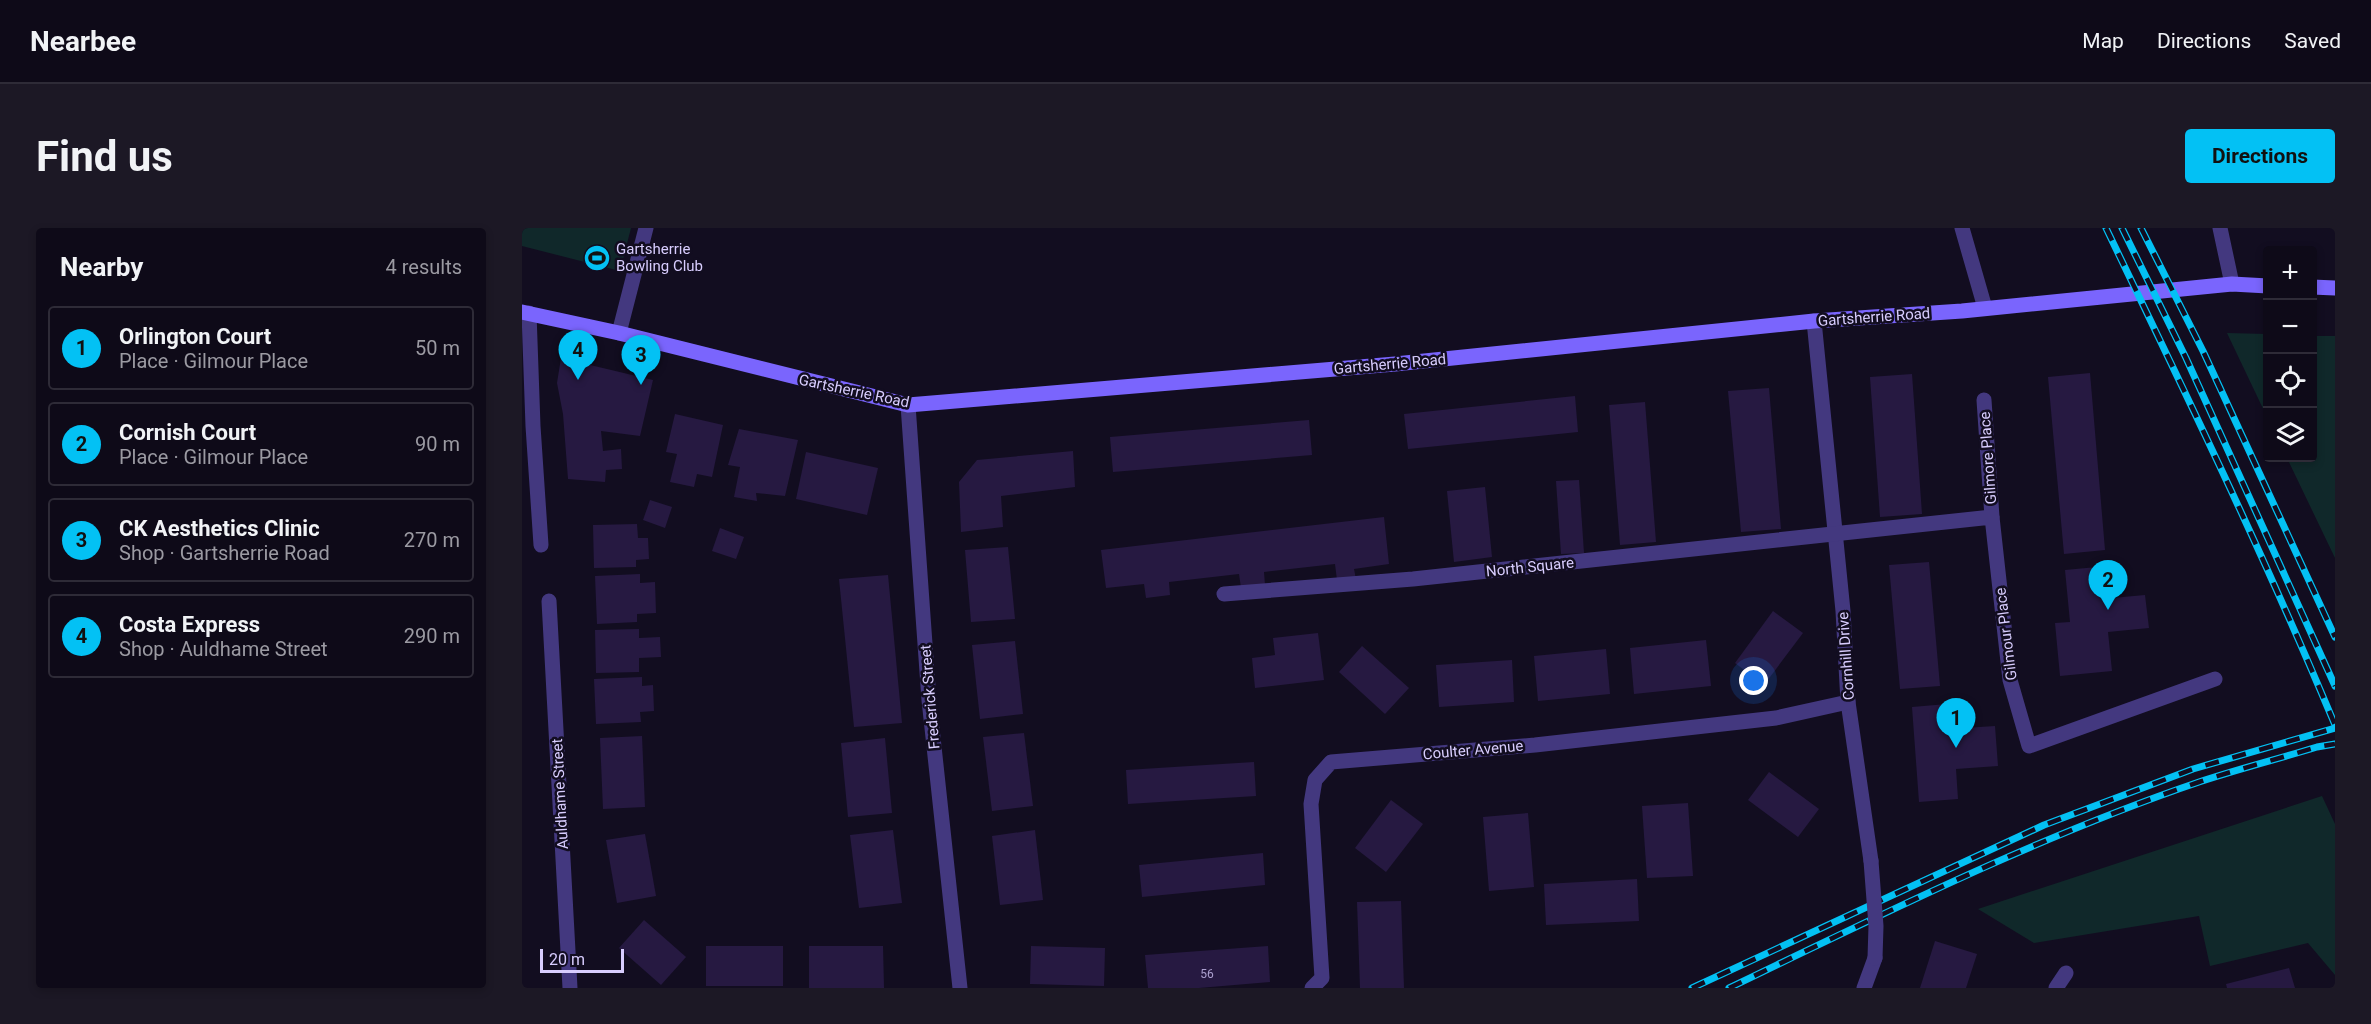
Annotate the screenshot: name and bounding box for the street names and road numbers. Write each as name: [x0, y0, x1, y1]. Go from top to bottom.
street label: Gartsherrie Road: [1817, 304, 1931, 330]
street label: Gartsherrie Road: [1333, 350, 1447, 378]
street label: Gartsherrie Road: [797, 370, 911, 412]
street label: Gilmore Place: [1976, 411, 2000, 505]
street label: North Square: [1485, 553, 1575, 581]
street label: Gilmour Place: [1991, 587, 2021, 681]
street label: Cornhill Drive: [1834, 611, 1858, 701]
street label: Frederick Street: [916, 644, 944, 750]
street label: Coulter Avenue: [1422, 737, 1524, 763]
street label: Auldhame Street: [548, 738, 572, 850]

